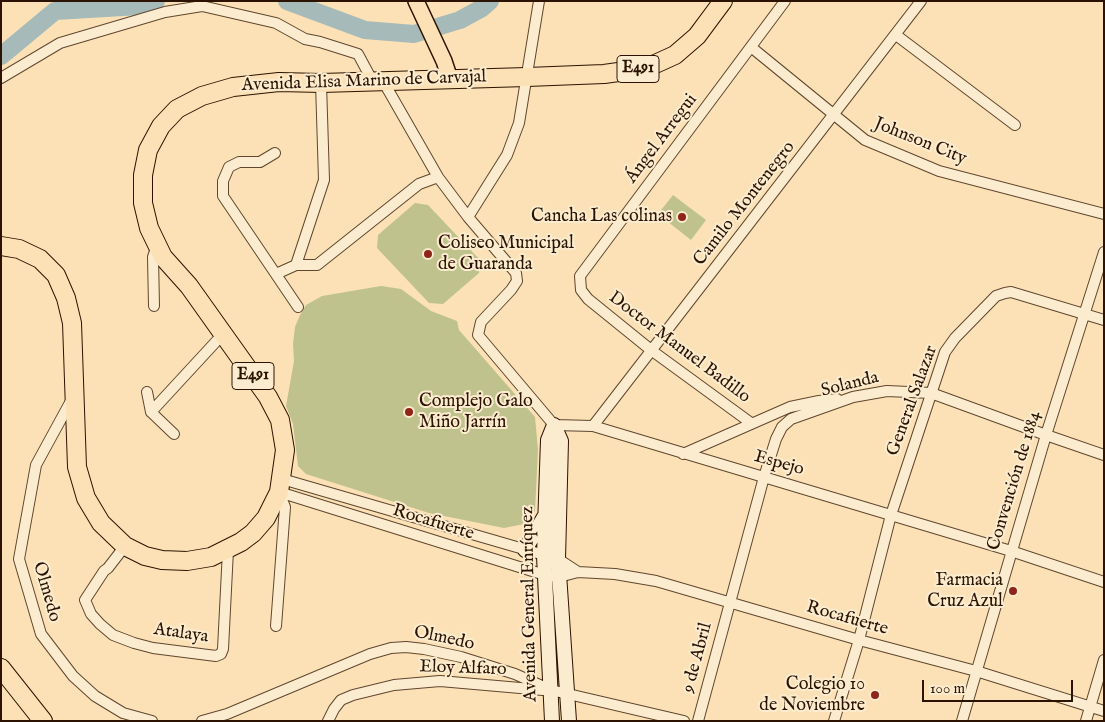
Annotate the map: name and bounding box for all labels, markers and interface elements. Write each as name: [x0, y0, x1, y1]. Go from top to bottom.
road number: E491: [617, 56, 659, 82]
street label: Avenida Elisa Marino de Carvajal: [241, 67, 487, 97]
street label: Ángel Arregui: [621, 90, 703, 188]
street label: Johnson City: [871, 114, 969, 170]
street label: Camilo Montenegro: [690, 137, 800, 271]
place label: Cancha Las colinas: [531, 206, 672, 228]
marker: Cancha Las colinas: [676, 211, 688, 223]
place label: Coliseo Municipal de Guaranda: [438, 233, 574, 276]
marker: Coliseo Municipal de Guaranda: [422, 248, 434, 260]
street label: Doctor Manuel Badillo: [604, 288, 754, 408]
street label: General Salazar: [883, 343, 943, 459]
road number: E491: [232, 362, 274, 390]
street label: Solanda: [819, 367, 881, 403]
place label: Complejo Galo Miño Jarrín: [419, 391, 533, 434]
marker: Complejo Galo Miño Jarrín: [403, 406, 415, 418]
street label: Convención de 1884: [984, 409, 1046, 553]
street label: Espejo: [752, 447, 806, 481]
street label: Rocafuerte: [390, 500, 476, 546]
street label: Avenida General Enríquez: [517, 506, 543, 702]
street label: Olmedo: [27, 560, 65, 624]
place label: Farmacia Cruz Azul: [927, 570, 1003, 612]
marker: Farmacia Cruz Azul: [1007, 585, 1019, 597]
street label: Rocafuerte: [804, 597, 890, 641]
street label: Atalaya: [152, 619, 210, 649]
street label: 9 de Abril: [678, 621, 718, 695]
street label: Olmedo: [412, 622, 476, 656]
street label: Eloy Alfaro: [419, 657, 507, 681]
scale bar: [925, 670, 1076, 702]
place label: Colegio 10 de Noviembre: [759, 674, 865, 716]
text: 100 m: [930, 679, 965, 698]
marker: Colegio 10 de Noviembre: [869, 689, 881, 701]

